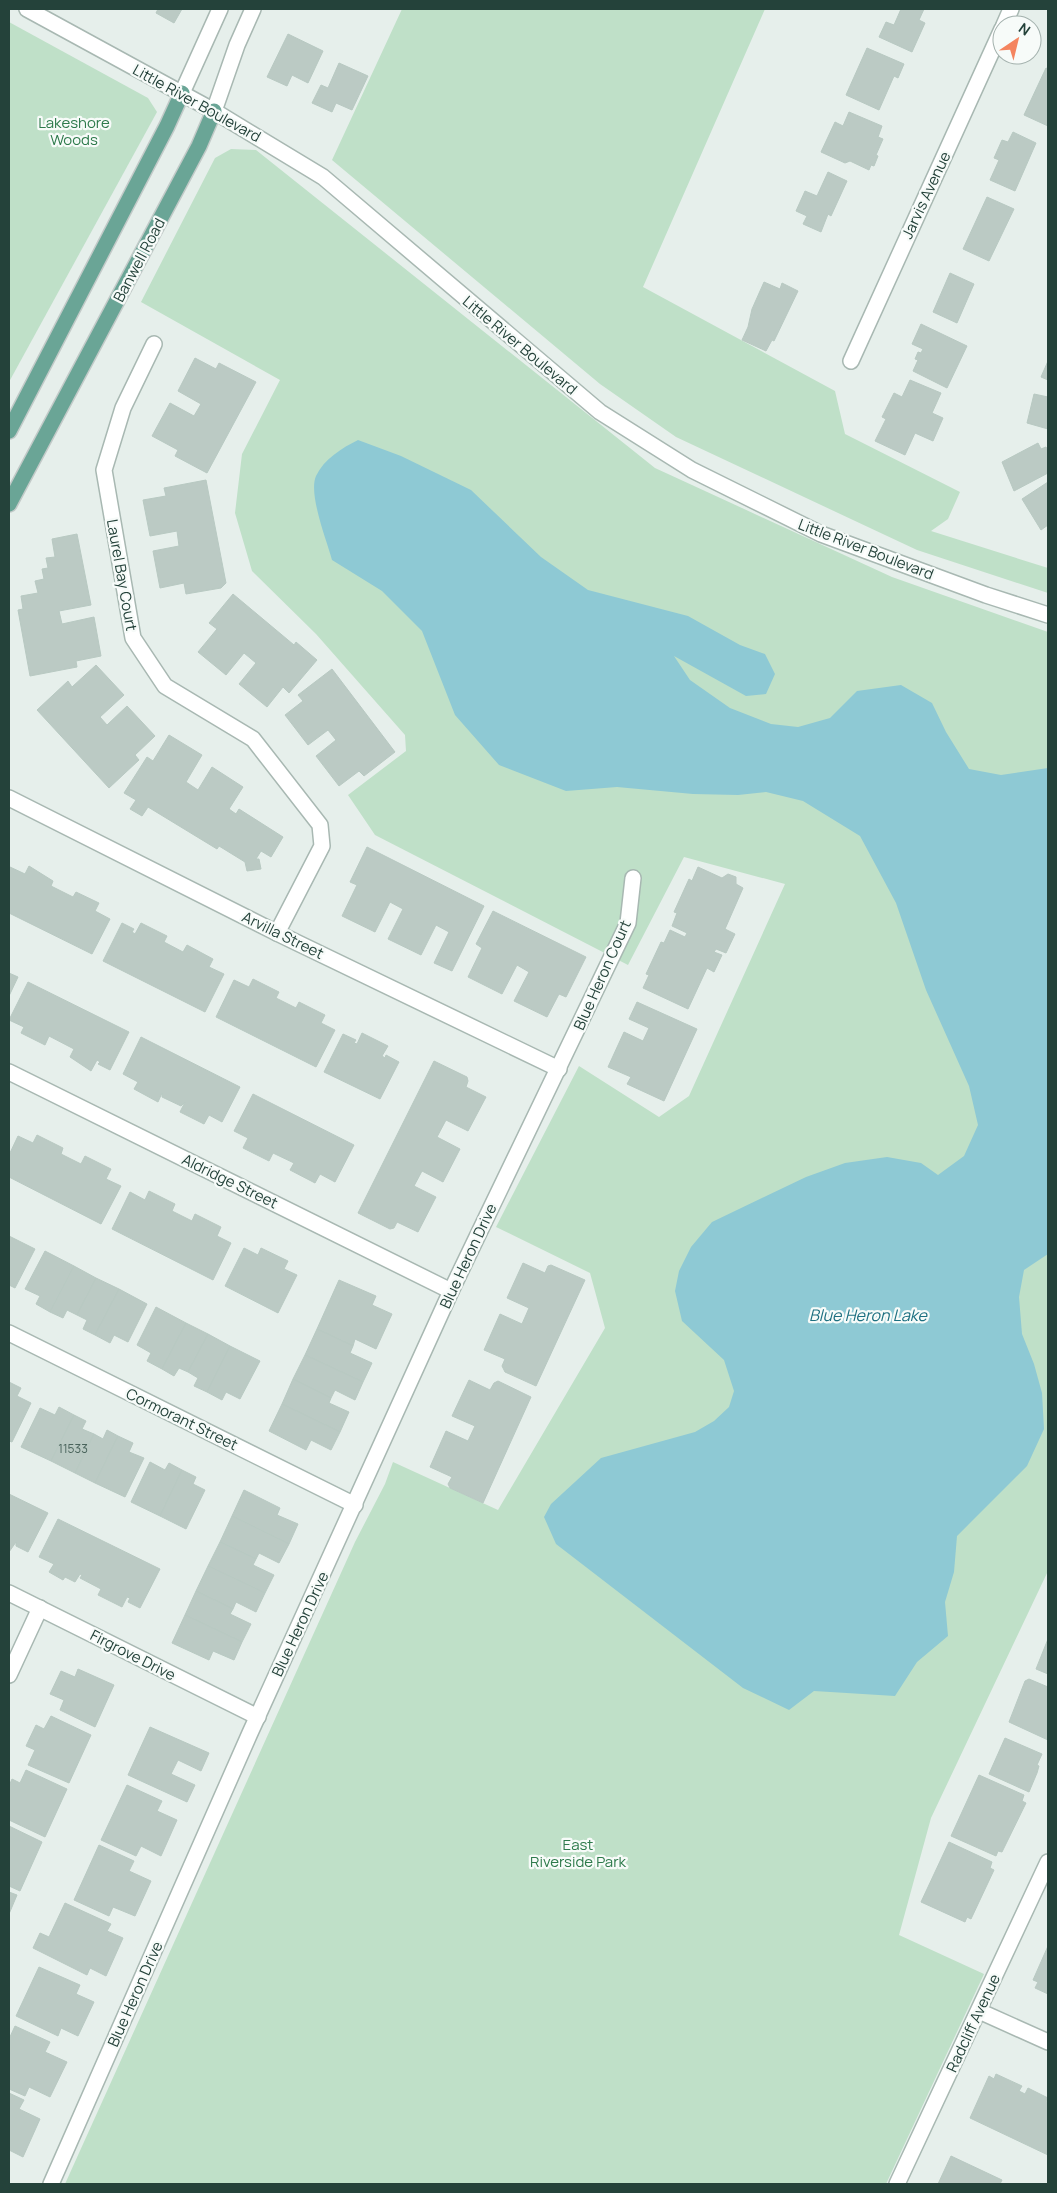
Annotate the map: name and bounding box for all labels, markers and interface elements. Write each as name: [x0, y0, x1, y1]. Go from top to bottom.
north arrow: [992, 15, 1042, 65]
text: N: [1015, 18, 1034, 40]
street label: Little River Boulevard: [129, 59, 265, 147]
park label: Lakeshore Woods: [38, 112, 110, 150]
street label: Jarvis Avenue: [897, 148, 955, 242]
street label: Banwell Road: [108, 214, 170, 306]
street label: Little River Boulevard: [458, 291, 582, 399]
street label: Little River Boulevard: [795, 513, 937, 585]
street label: Laurel Bay Court: [102, 517, 142, 633]
street label: Arvilla Street: [239, 906, 327, 964]
street label: Blue Heron Court: [568, 917, 636, 1033]
street label: Aldridge Street: [178, 1149, 282, 1213]
street label: Blue Heron Drive: [434, 1200, 502, 1312]
water label: Blue Heron Lake: [809, 1304, 929, 1326]
street label: Cormorant Street: [123, 1383, 241, 1455]
house number: 11533: [58, 1440, 88, 1457]
street label: Blue Heron Drive: [266, 1568, 334, 1680]
street label: Firgrove Drive: [87, 1625, 179, 1686]
park label: East Riverside Park: [530, 1834, 627, 1872]
street label: Blue Heron Drive: [102, 1938, 168, 2050]
street label: Radcliff Avenue: [941, 1970, 1005, 2076]

